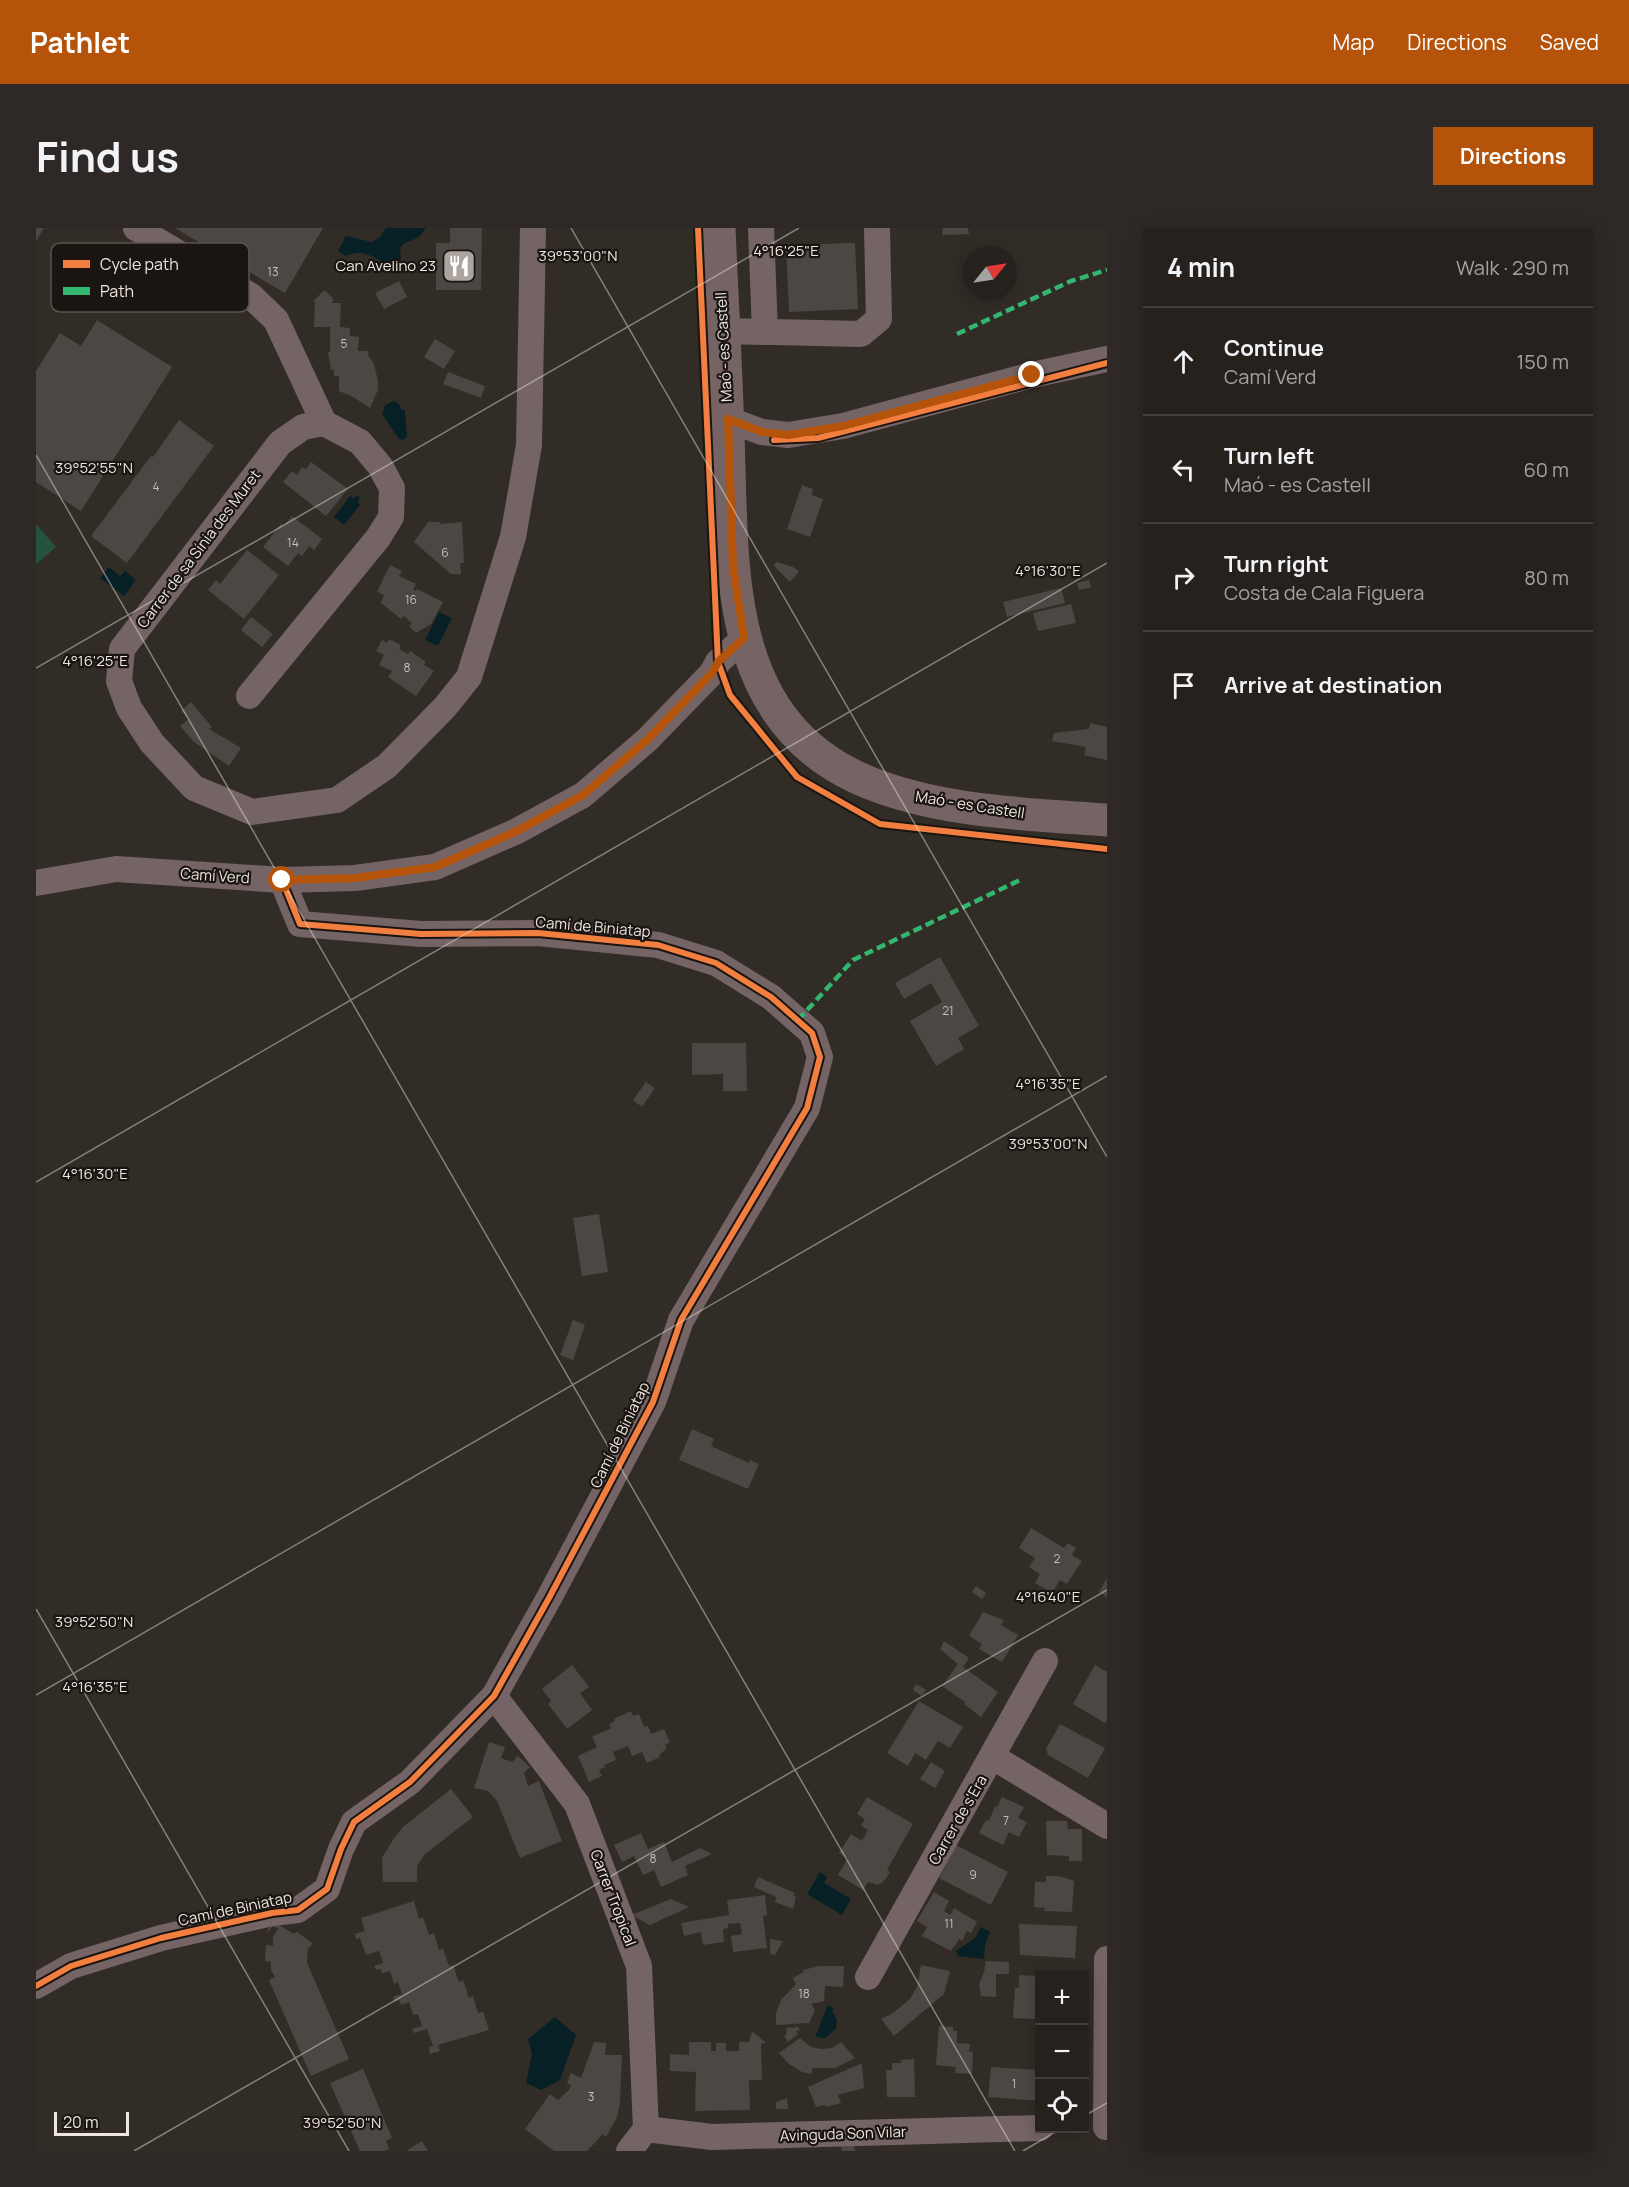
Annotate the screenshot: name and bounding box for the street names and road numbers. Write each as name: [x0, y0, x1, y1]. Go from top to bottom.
street label: Maó - es Castell: [710, 291, 737, 403]
street label: Carrer de sa Sínia des Muret: [132, 465, 265, 632]
street label: Maó - es Castell: [914, 786, 1026, 823]
street label: Camí Verd: [180, 863, 250, 888]
street label: Camí de Biniatap: [535, 911, 652, 942]
street label: Camí de Biniatap: [585, 1378, 654, 1491]
street label: Carrer de s'Era: [923, 1771, 992, 1868]
street label: Carrer Tropical: [585, 1847, 641, 1949]
street label: Camí de Biniatap: [176, 1886, 294, 1931]
street label: Avinguda Son Vilar: [779, 2121, 907, 2146]

